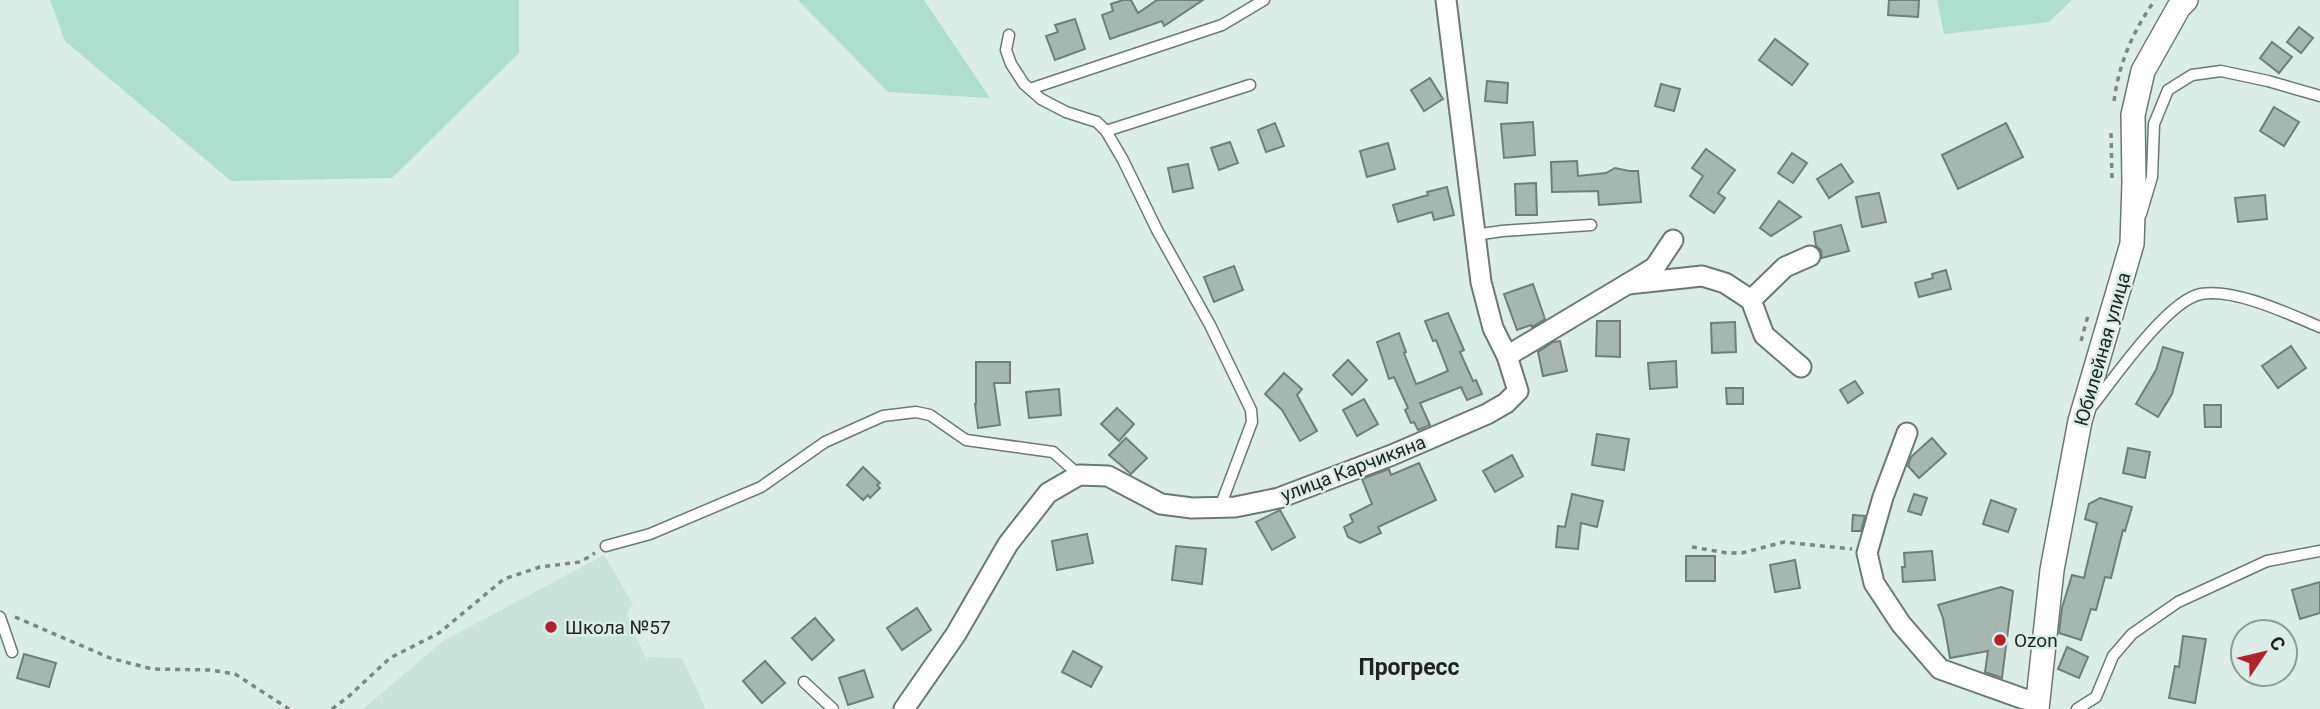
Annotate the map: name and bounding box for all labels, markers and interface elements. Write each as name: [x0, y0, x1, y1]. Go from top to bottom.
street label: Юбилейная улица: [2070, 270, 2135, 429]
street label: улица Карчикяна: [1277, 430, 1429, 507]
place label: Школа №57: [565, 616, 671, 639]
north arrow: [2229, 618, 2299, 688]
marker: Школа №57: [543, 619, 559, 635]
place label: Ozon: [2014, 629, 2058, 652]
marker: Ozon: [1992, 632, 2008, 648]
text: С: [2265, 632, 2291, 655]
district label: Прогресс: [1358, 654, 1460, 681]

